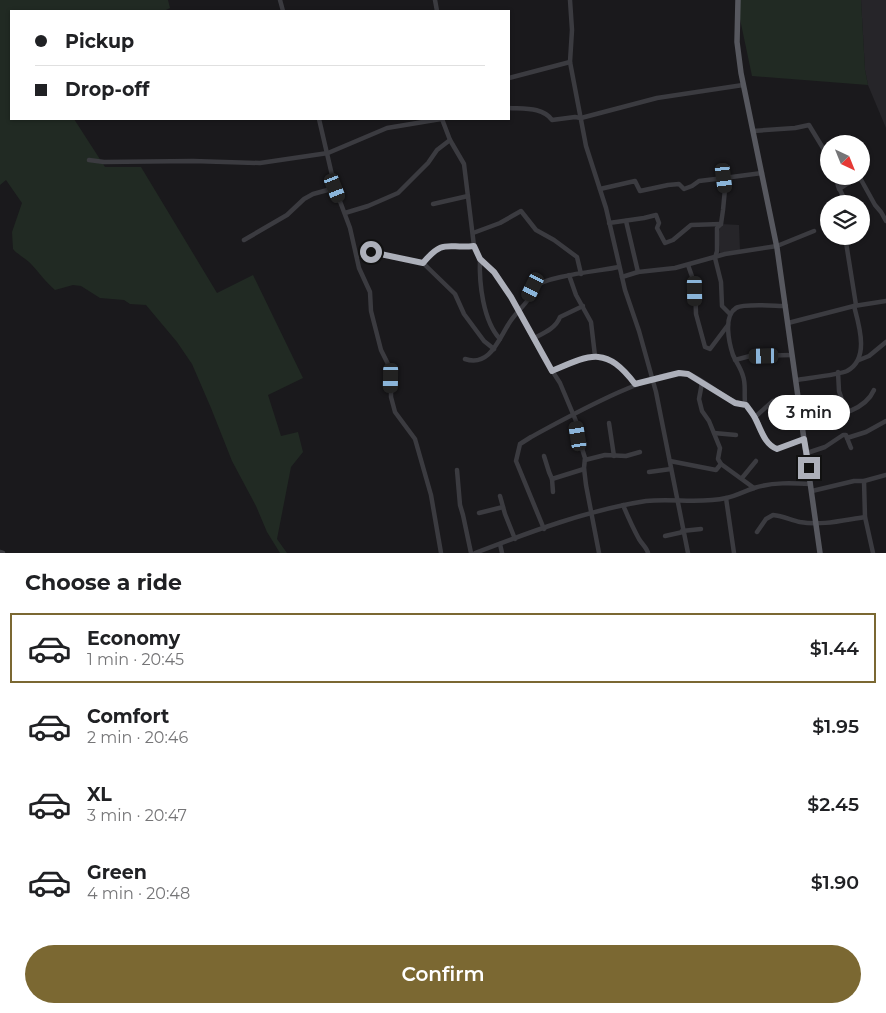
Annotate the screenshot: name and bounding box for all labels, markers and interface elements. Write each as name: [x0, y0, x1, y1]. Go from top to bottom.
text: Pickup: [65, 30, 134, 53]
text: Drop-off: [65, 78, 149, 101]
north arrow: [820, 135, 870, 185]
map controls: [820, 135, 870, 245]
car: [714, 162, 733, 194]
car: [322, 171, 347, 205]
button: layers: [820, 195, 870, 245]
route start: [360, 241, 382, 263]
car: [519, 270, 546, 304]
car: [687, 276, 702, 306]
car: [748, 348, 779, 364]
car: [383, 363, 398, 393]
callout: 3 min: [768, 396, 850, 430]
text: 3 min: [786, 403, 832, 422]
car: [568, 420, 587, 452]
route end: [798, 457, 820, 479]
text: Choose a ride: [25, 569, 182, 596]
icon: car: [27, 626, 72, 671]
text: Economy: [87, 627, 180, 650]
text: $1.44: [810, 637, 859, 660]
text: 1 min · 20:45: [87, 650, 184, 669]
icon: car: [27, 704, 72, 749]
text: Comfort: [87, 705, 169, 728]
text: $1.95: [812, 715, 859, 738]
text: 2 min · 20:46: [87, 728, 188, 747]
icon: car: [27, 782, 72, 827]
text: XL: [87, 783, 112, 806]
text: $2.45: [807, 793, 859, 816]
text: 3 min · 20:47: [87, 806, 187, 825]
icon: car: [27, 860, 72, 905]
text: Green: [87, 861, 147, 884]
text: $1.90: [811, 871, 859, 894]
text: 4 min · 20:48: [87, 884, 190, 903]
button: Confirm: [25, 945, 861, 1003]

